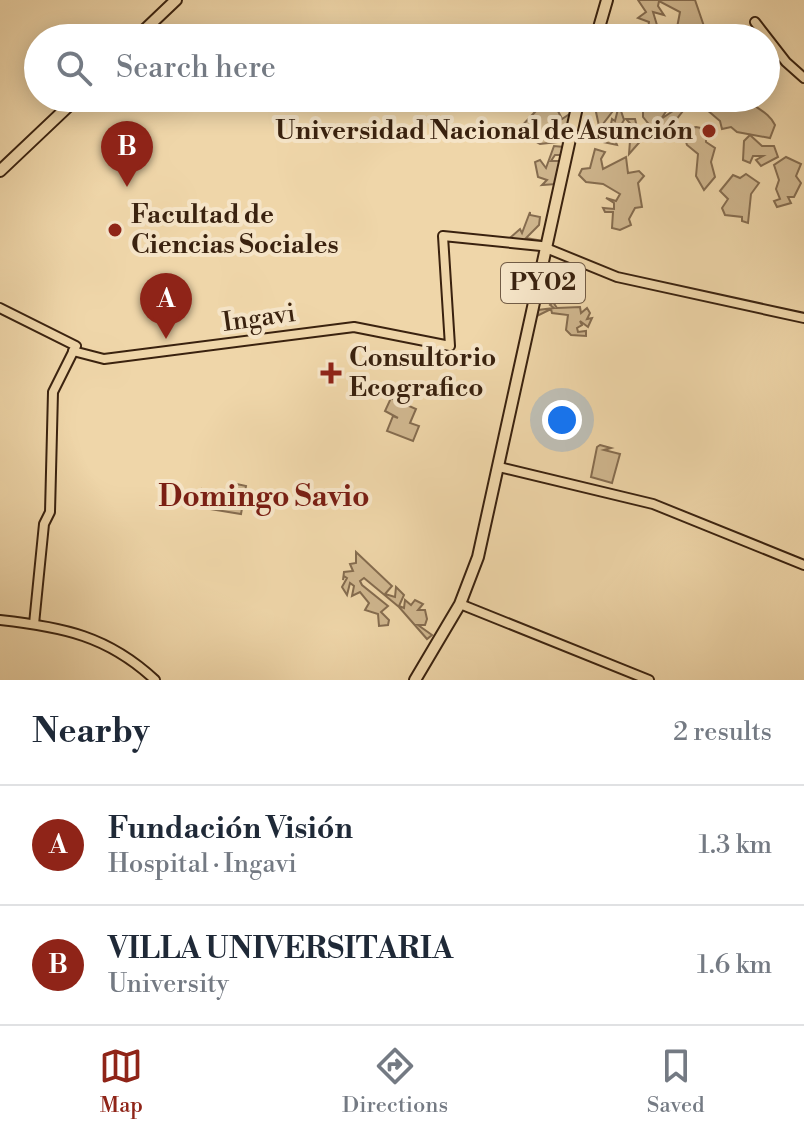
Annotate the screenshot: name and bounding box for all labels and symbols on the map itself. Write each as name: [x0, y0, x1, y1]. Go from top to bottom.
place label: Universidad Nacional de Asunción: [275, 115, 693, 147]
pin: B: [101, 121, 153, 187]
marker: Universidad Nacional de Asunción: [700, 122, 718, 140]
place label: Facultad de Ciencias Sociales: [131, 199, 339, 261]
marker: Facultad de Ciencias Sociales: [106, 221, 124, 239]
road number: PY02: [501, 263, 585, 303]
pin: A: [140, 273, 192, 339]
street label: Ingavi: [220, 297, 298, 339]
place label: Consultorio Ecografico: [349, 342, 496, 404]
marker: Consultorio Ecografico: [320, 362, 342, 384]
your location: [542, 400, 582, 440]
district label: Domingo Savio: [158, 478, 370, 516]

